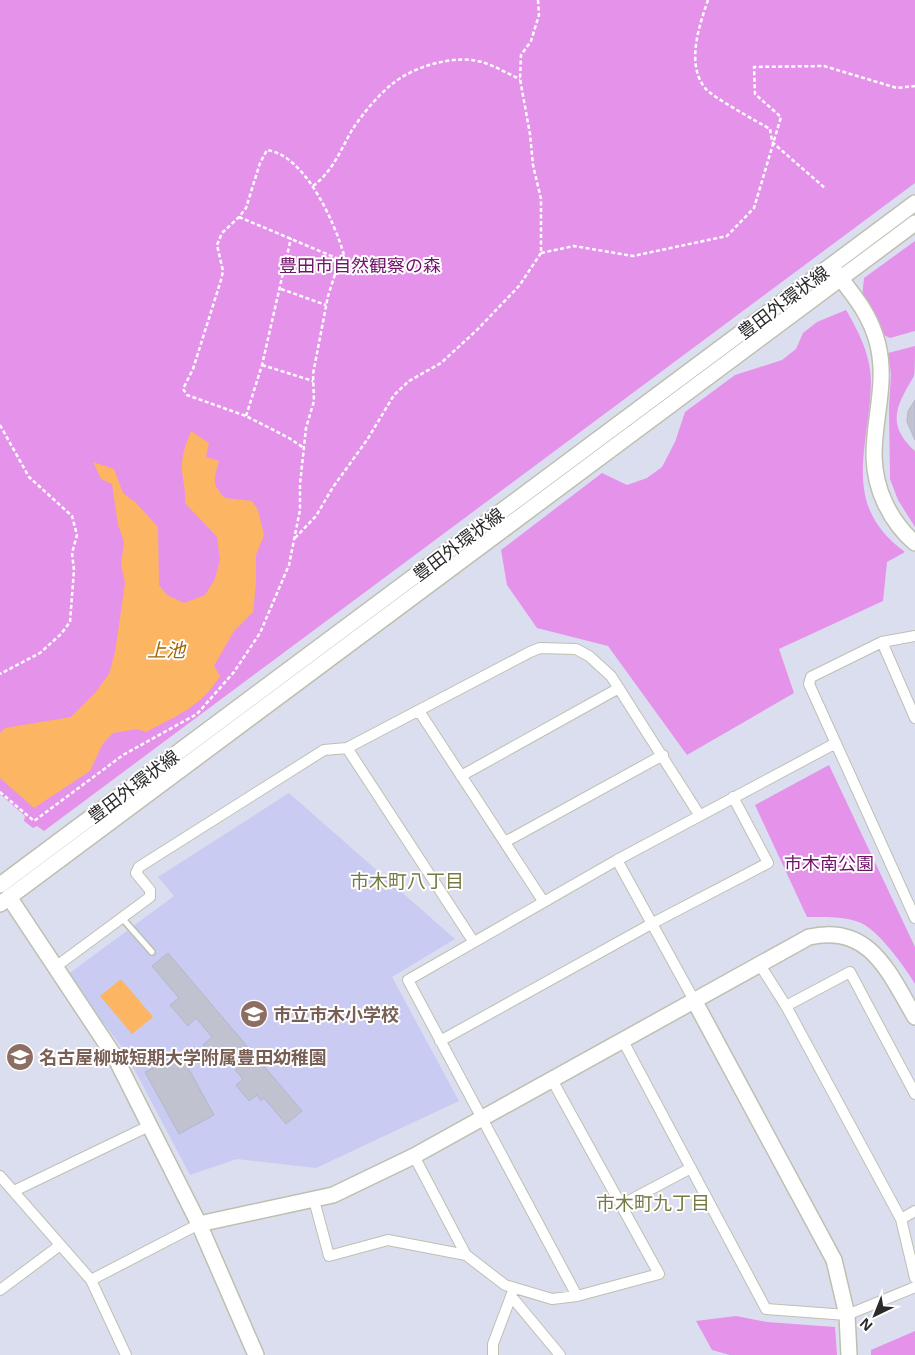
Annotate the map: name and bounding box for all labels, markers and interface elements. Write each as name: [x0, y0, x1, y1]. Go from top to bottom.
park label: 豊田市自然観察の森: [279, 253, 441, 277]
street label: 豊田外環状線: [733, 260, 833, 344]
street label: 豊田外環状線: [408, 502, 508, 586]
water label: 上池: [147, 637, 187, 663]
street label: 豊田外環状線: [83, 744, 183, 828]
park label: 市木南公園: [784, 851, 874, 875]
district label: 市木町八丁目: [350, 868, 464, 894]
school or university icon: 市立市木小学校: [239, 999, 269, 1029]
place label: 市立市木小学校: [273, 1002, 399, 1026]
school or university icon: 名古屋柳城短期大学附属豊田幼稚園: [5, 1042, 35, 1072]
place label: 名古屋柳城短期大学附属豊田幼稚園: [39, 1045, 327, 1069]
district label: 市木町九丁目: [596, 1190, 710, 1216]
north arrow: [850, 1290, 900, 1340]
text: N: [855, 1314, 876, 1336]

